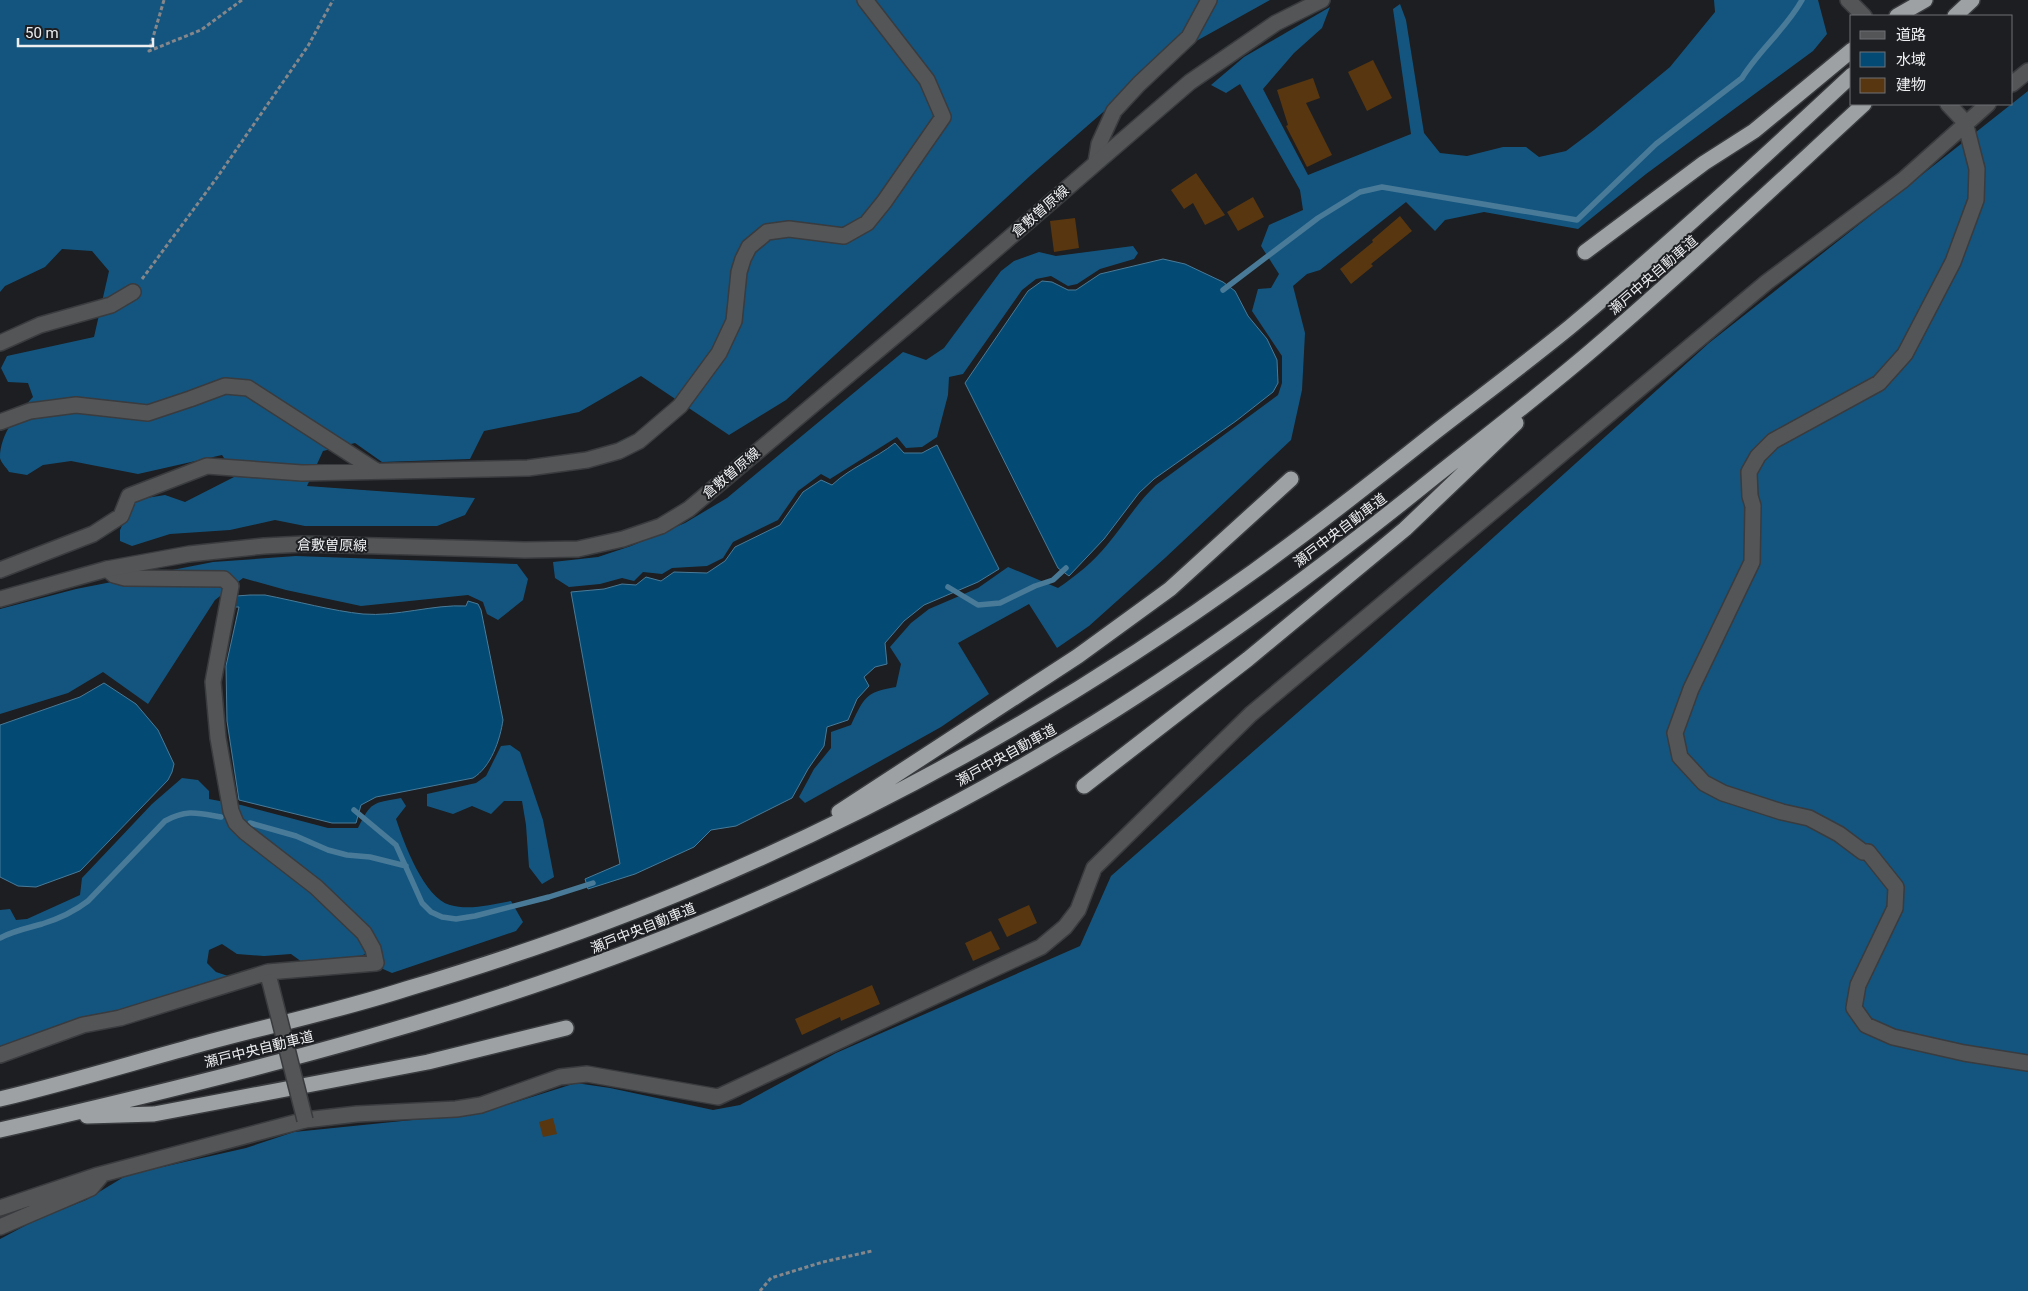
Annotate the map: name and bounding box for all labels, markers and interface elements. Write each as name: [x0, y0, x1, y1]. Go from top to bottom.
scale bar: [18, 15, 152, 47]
legend: [1850, 15, 2013, 105]
text: 50 m: [25, 24, 59, 42]
text: 道路: [1896, 26, 1926, 44]
text: 水域: [1896, 51, 1926, 69]
text: 建物: [1896, 76, 1926, 94]
street label: 倉敷曽原線: [1008, 182, 1072, 240]
street label: 瀬戸中央自動車道: [1605, 232, 1701, 318]
street label: 倉敷曽原線: [699, 444, 763, 502]
street label: 瀬戸中央自動車道: [1290, 490, 1390, 570]
street label: 倉敷曽原線: [297, 536, 367, 554]
street label: 瀬戸中央自動車道: [953, 721, 1059, 789]
street label: 瀬戸中央自動車道: [588, 900, 698, 956]
street label: 瀬戸中央自動車道: [203, 1028, 315, 1070]

